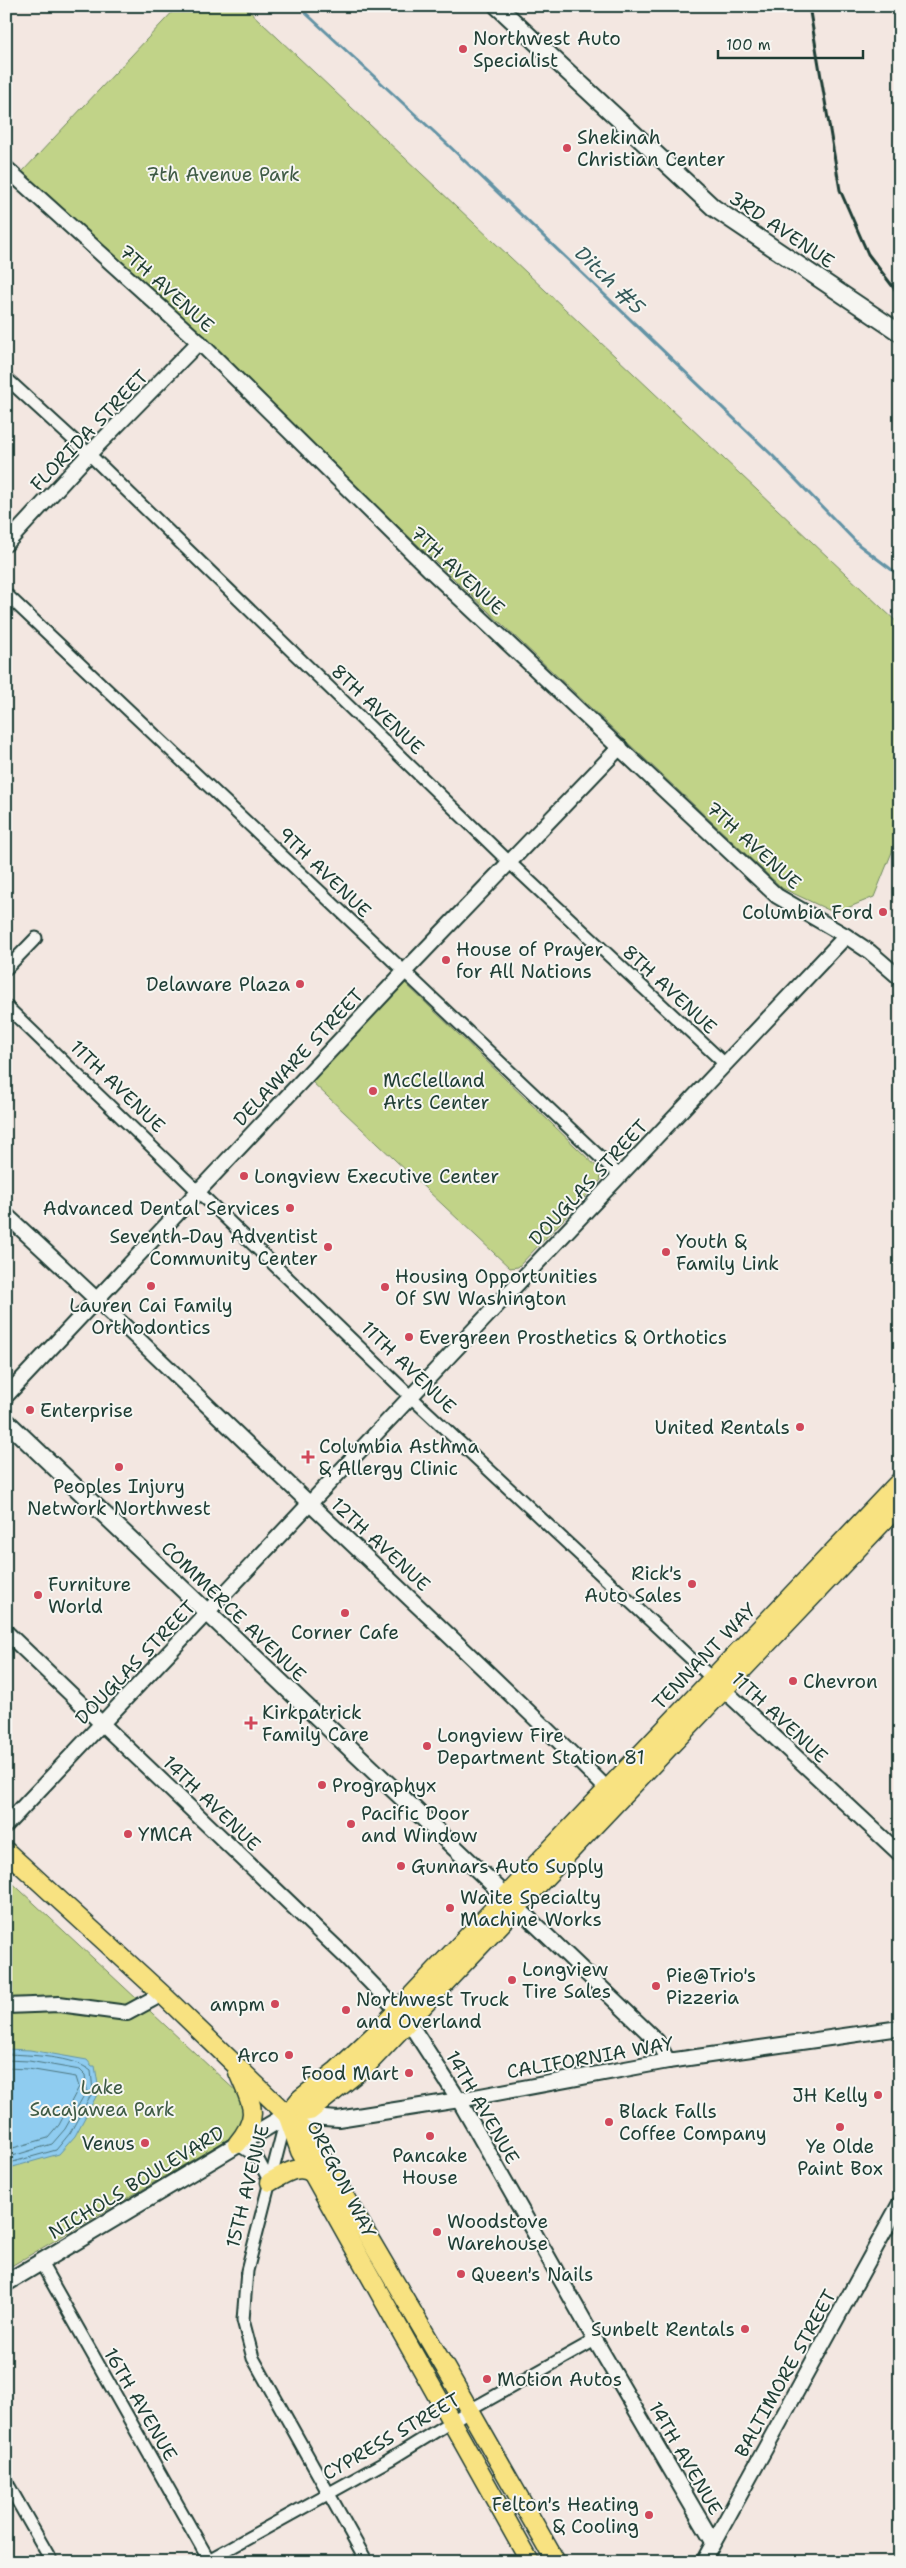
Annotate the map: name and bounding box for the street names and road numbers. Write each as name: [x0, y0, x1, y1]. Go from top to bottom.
street label: 3RD AVENUE: [724, 185, 839, 274]
street label: 7TH AVENUE: [114, 239, 220, 338]
street label: FLORIDA STREET: [25, 364, 154, 496]
street label: 7TH AVENUE: [405, 520, 510, 621]
street label: 8TH AVENUE: [326, 659, 430, 760]
street label: 7TH AVENUE: [701, 796, 807, 895]
street label: 9TH AVENUE: [273, 822, 377, 923]
street label: 8TH AVENUE: [617, 939, 722, 1040]
street label: DELAWARE STREET: [228, 983, 369, 1132]
street label: 11TH AVENUE: [65, 1035, 171, 1138]
street label: DOUGLAS STREET: [523, 1114, 653, 1251]
street label: 11TH AVENUE: [356, 1316, 462, 1419]
street label: 12TH AVENUE: [326, 1492, 436, 1597]
street label: COMMERCE AVENUE: [156, 1536, 312, 1687]
street label: DOUGLAS STREET: [70, 1595, 201, 1730]
street label: TENNANT WAY: [647, 1597, 762, 1715]
street label: 11TH AVENUE: [726, 1666, 833, 1769]
street label: 14TH AVENUE: [157, 1750, 266, 1857]
street label: CALIFORNIA WAY: [505, 2030, 676, 2084]
street label: 14TH AVENUE: [440, 2046, 525, 2169]
street label: OREGON WAY: [301, 2116, 382, 2243]
street label: NICHOLS BOULEVARD: [44, 2120, 229, 2245]
street label: 15TH AVENUE: [220, 2122, 275, 2251]
street label: BALTIMORE STREET: [729, 2285, 842, 2462]
street label: 16TH AVENUE: [98, 2343, 183, 2465]
street label: CYPRESS STREET: [318, 2387, 465, 2486]
street label: 14TH AVENUE: [643, 2397, 728, 2520]

